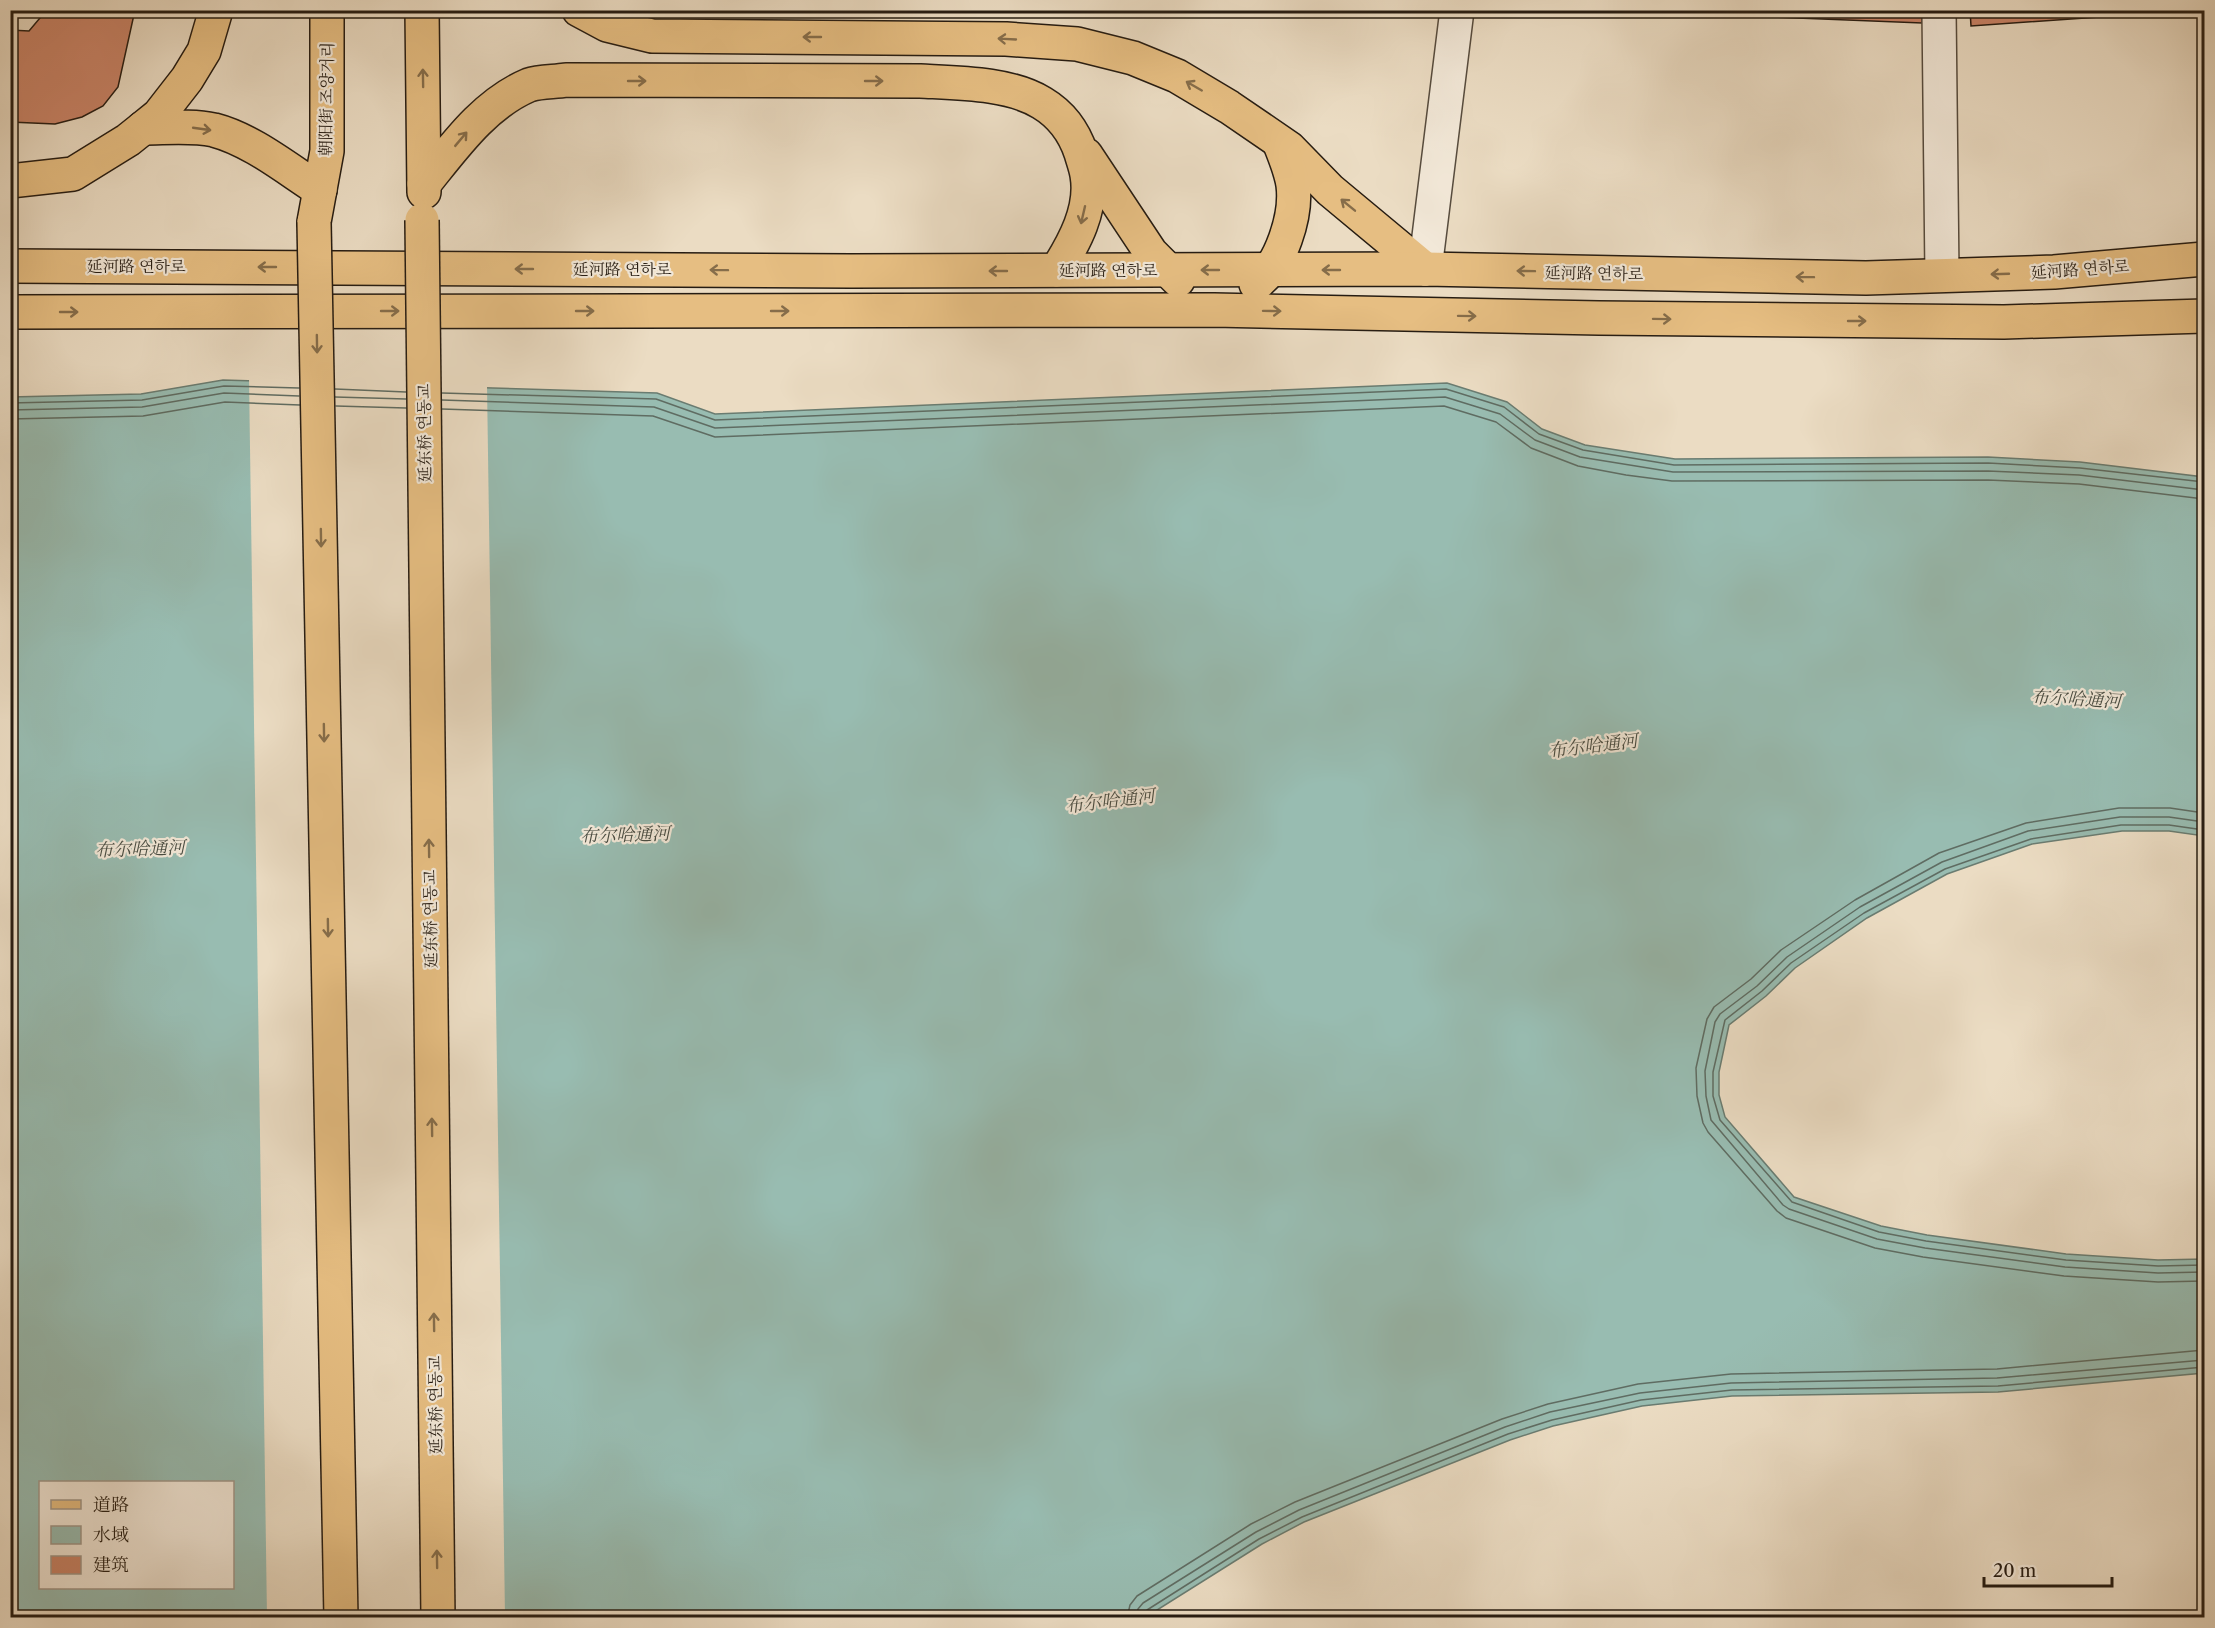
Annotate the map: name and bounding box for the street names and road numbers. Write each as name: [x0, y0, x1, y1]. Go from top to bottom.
street label: 朝阳街 조양거리: [315, 42, 337, 156]
street label: 延河路 연하로: [87, 256, 186, 276]
street label: 延河路 연하로: [2030, 256, 2130, 282]
street label: 延河路 연하로: [573, 259, 672, 279]
street label: 延河路 연하로: [1059, 260, 1158, 280]
street label: 延河路 연하로: [1545, 262, 1644, 284]
street label: 延东桥 연동교: [413, 384, 435, 482]
street label: 延东桥 연동교: [419, 870, 441, 968]
street label: 延东桥 연동교: [424, 1356, 446, 1454]

